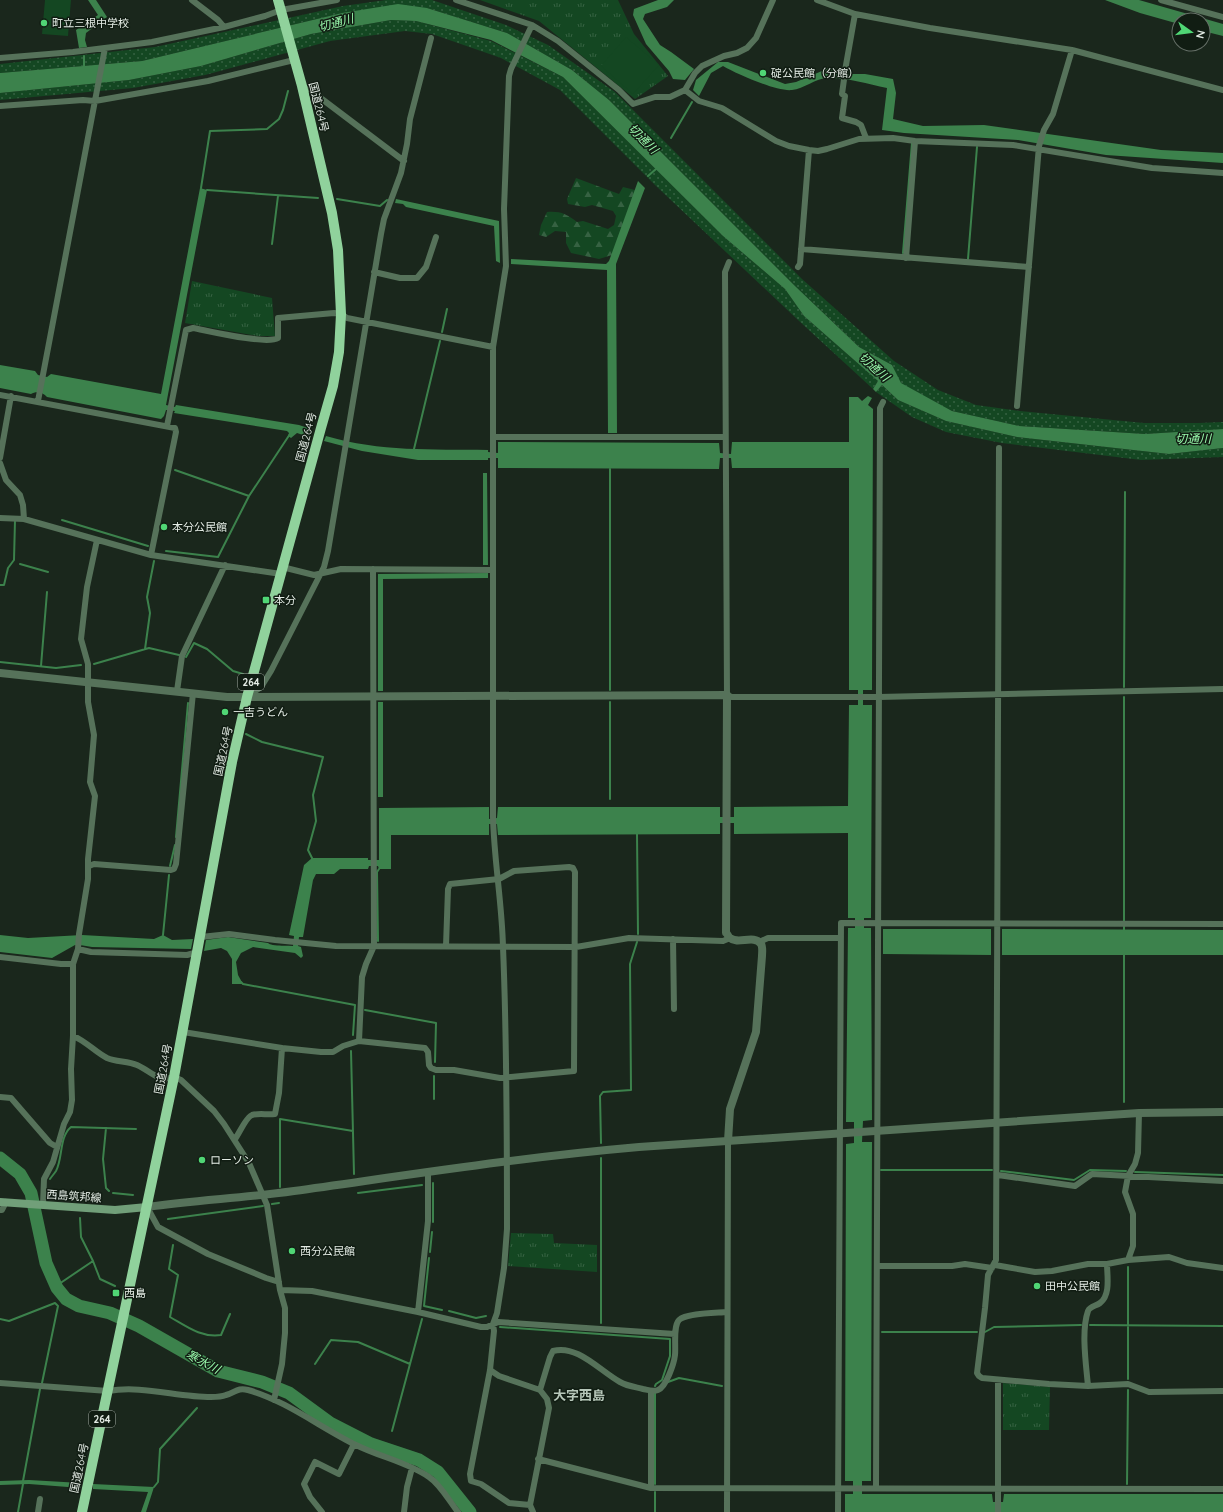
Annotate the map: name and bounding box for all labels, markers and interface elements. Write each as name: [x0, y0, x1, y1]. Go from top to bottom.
water label: 切通川: [317, 10, 357, 34]
north arrow: [1171, 12, 1211, 52]
place label: 町立三根中学校: [52, 16, 129, 30]
marker: 町立三根中学校: [39, 18, 49, 28]
text: N: [1193, 29, 1208, 40]
place label: 碇公民館（分館）: [771, 66, 859, 80]
marker: 碇公民館（分館）: [758, 68, 768, 78]
street label: 国道264号: [306, 81, 332, 133]
water label: 切通川: [625, 121, 663, 158]
water label: 切通川: [856, 349, 894, 386]
street label: 国道264号: [293, 411, 319, 463]
water label: 切通川: [1175, 431, 1213, 446]
place label: 本分公民館: [172, 520, 227, 534]
marker: 本分公民館: [159, 522, 169, 532]
place label: 本分: [274, 593, 296, 607]
marker: 本分: [261, 595, 271, 605]
road number: 264: [238, 674, 264, 690]
place label: 一吉うどん: [233, 705, 288, 719]
marker: 一吉うどん: [220, 707, 230, 717]
street label: 国道264号: [211, 725, 235, 777]
street label: 国道264号: [151, 1043, 175, 1095]
place label: ローソン: [210, 1153, 254, 1167]
marker: ローソン: [197, 1155, 207, 1165]
street label: 西島筑邦線: [46, 1187, 102, 1205]
place label: 西分公民館: [300, 1244, 355, 1258]
marker: 西分公民館: [287, 1246, 297, 1256]
place label: 田中公民館: [1045, 1279, 1100, 1293]
marker: 田中公民館: [1032, 1281, 1042, 1291]
place label: 西島: [124, 1286, 146, 1300]
marker: 西島: [111, 1288, 121, 1298]
water label: 寒水川: [184, 1346, 224, 1378]
district label: 大字西島: [553, 1387, 605, 1403]
road number: 264: [89, 1411, 115, 1427]
street label: 国道264号: [67, 1442, 91, 1494]

